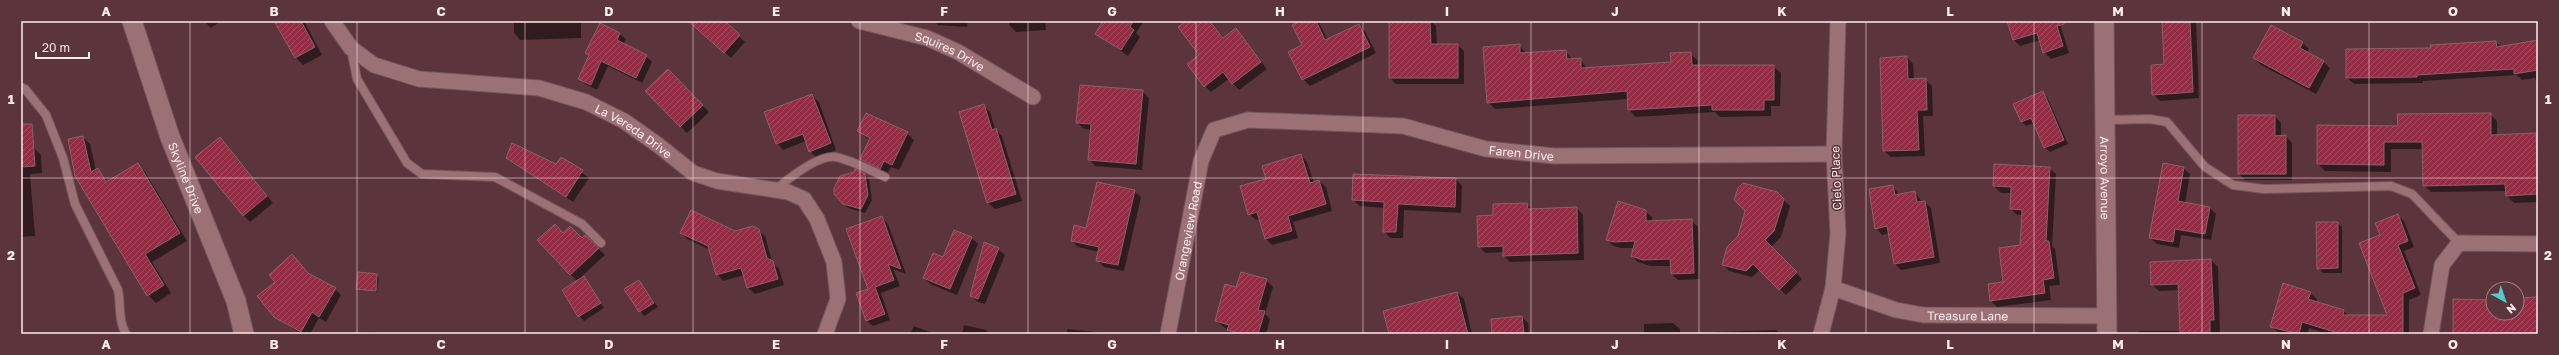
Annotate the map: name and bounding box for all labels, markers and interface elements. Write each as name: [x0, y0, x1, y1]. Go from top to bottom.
text: A: [101, 3, 111, 19]
text: B: [269, 3, 279, 19]
text: C: [436, 3, 446, 19]
text: D: [604, 3, 614, 19]
text: E: [772, 3, 780, 19]
text: F: [940, 3, 948, 19]
text: G: [1107, 3, 1117, 19]
text: H: [1275, 3, 1285, 19]
text: I: [1445, 3, 1449, 19]
text: J: [1611, 3, 1619, 19]
text: K: [1777, 3, 1787, 19]
text: L: [1946, 3, 1954, 19]
text: M: [2112, 3, 2124, 19]
text: N: [2281, 3, 2291, 19]
text: O: [2448, 3, 2458, 19]
street label: Squires Drive: [913, 28, 988, 74]
scale bar: [36, 34, 89, 60]
text: 20 m: [42, 40, 70, 55]
text: 1: [8, 91, 15, 107]
text: 1: [2545, 91, 2552, 107]
street label: La Vereda Drive: [593, 100, 676, 161]
street label: Arroyo Avenue: [2098, 136, 2113, 220]
street label: Skyline Drive: [165, 140, 207, 216]
street label: Faren Drive: [1488, 142, 1555, 163]
street label: Cielo Place: [1827, 146, 1845, 210]
street label: Orangeview Road: [1171, 180, 1204, 282]
text: 2: [7, 247, 15, 263]
text: 2: [2544, 247, 2552, 263]
north arrow: [2485, 281, 2525, 321]
text: N: [2504, 301, 2519, 317]
street label: Treasure Lane: [1927, 308, 2008, 323]
text: A: [101, 336, 111, 352]
text: B: [269, 336, 279, 352]
text: C: [436, 336, 446, 352]
text: D: [604, 336, 614, 352]
text: E: [772, 336, 780, 352]
text: F: [940, 336, 948, 352]
text: G: [1107, 336, 1117, 352]
text: H: [1275, 336, 1285, 352]
text: I: [1445, 336, 1449, 352]
text: J: [1611, 336, 1619, 352]
text: K: [1777, 336, 1787, 352]
text: L: [1946, 336, 1954, 352]
text: M: [2112, 336, 2124, 352]
text: N: [2281, 336, 2291, 352]
text: O: [2448, 336, 2458, 352]

